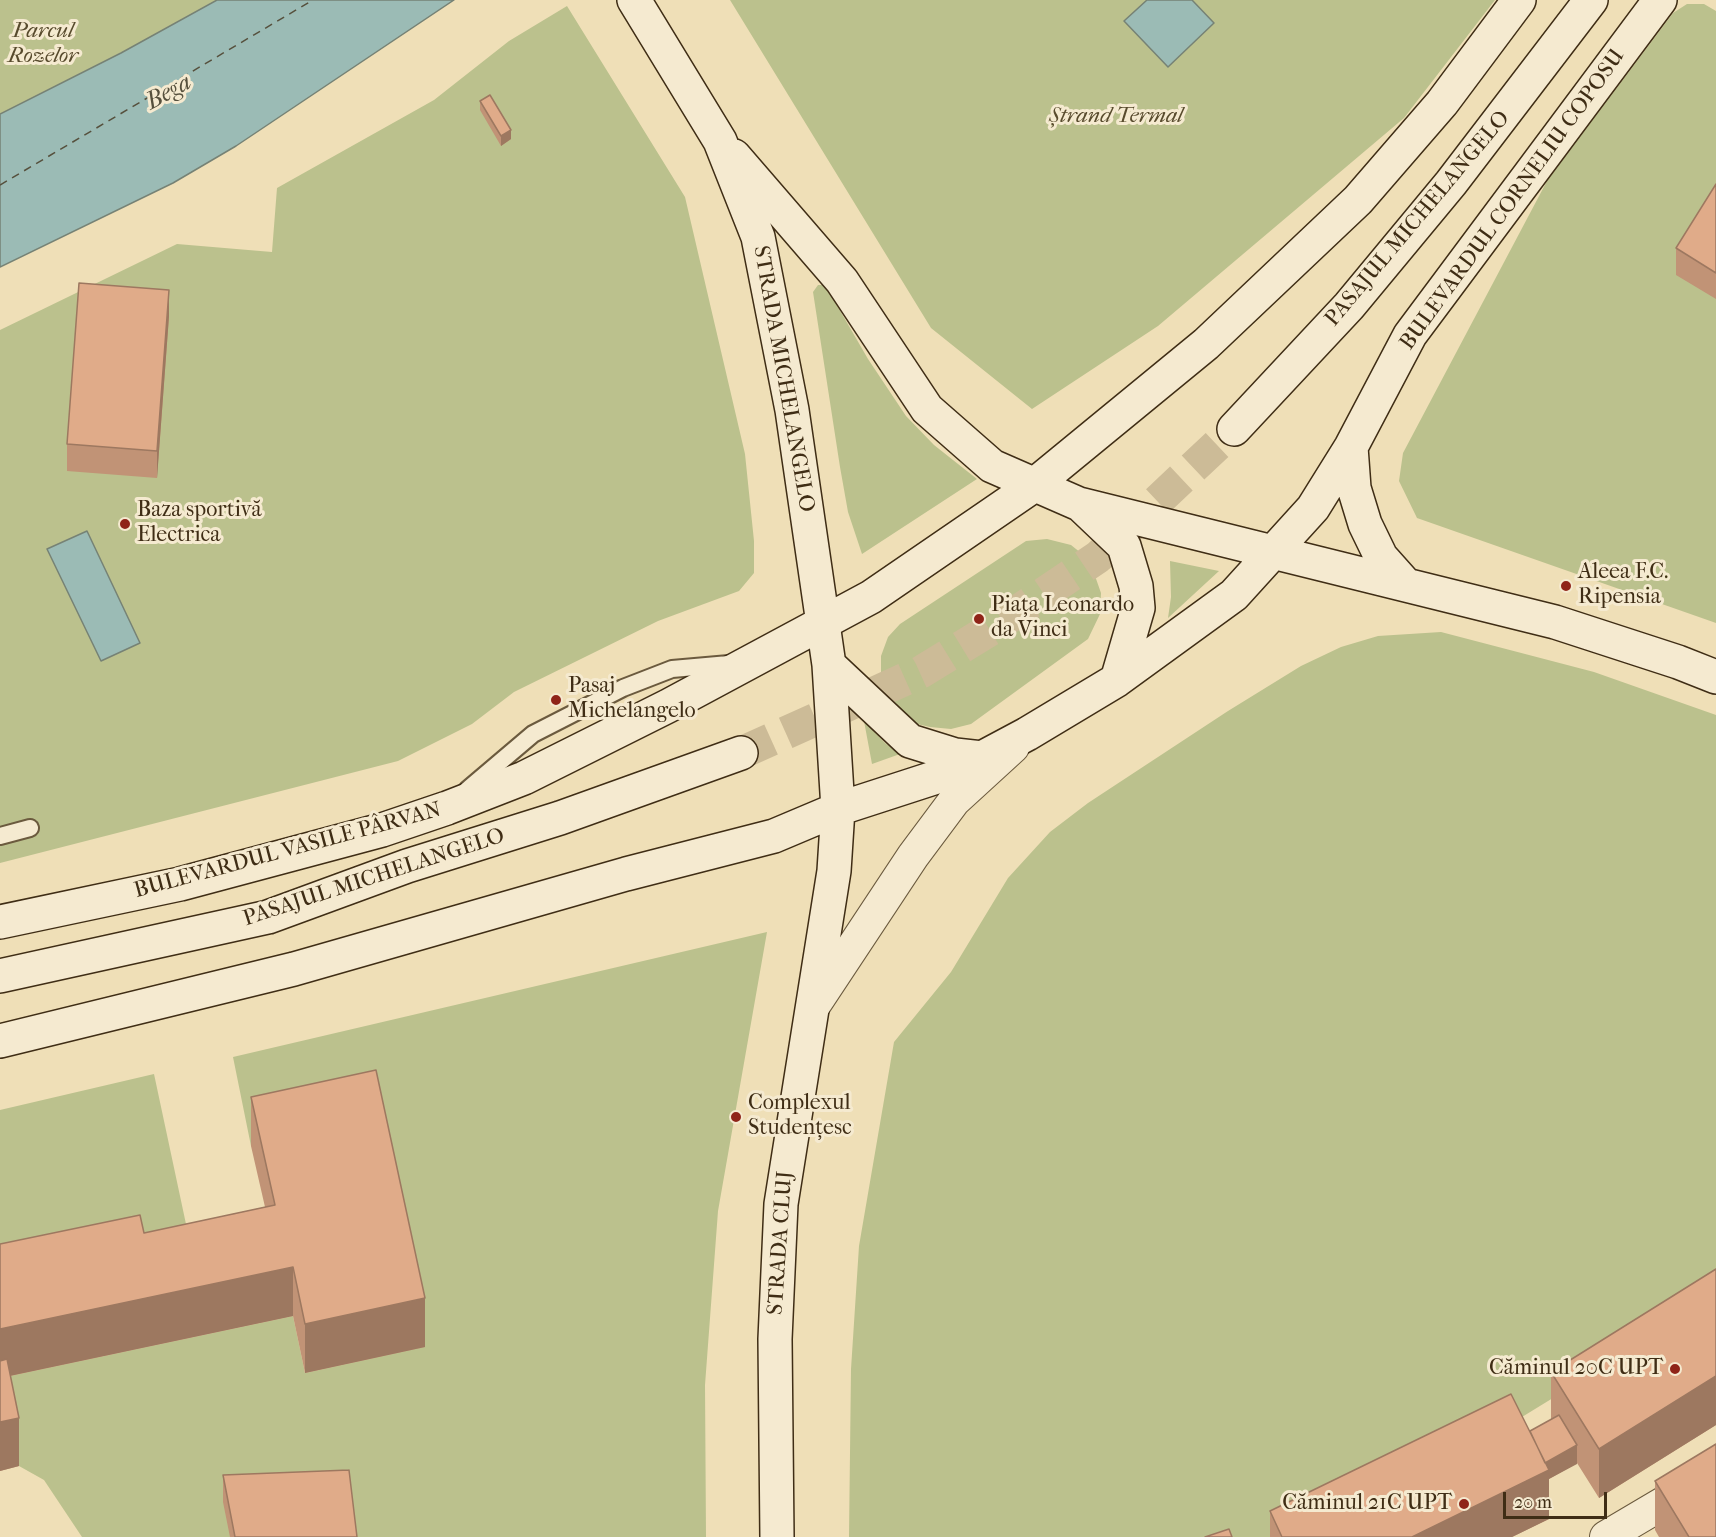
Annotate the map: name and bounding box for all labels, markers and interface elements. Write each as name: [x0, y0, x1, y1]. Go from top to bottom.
park label: Parcul Rozelor: [8, 19, 78, 70]
street label: BULEVARDUL CORNELIU COPOSU: [1395, 44, 1631, 356]
water label: Bega: [141, 69, 197, 117]
park label: Ștrand Termal: [1049, 104, 1183, 130]
street label: PASAJUL MICHELANGELO: [1320, 106, 1516, 332]
street label: STRADA MICHELANGELO: [747, 244, 819, 514]
place label: Baza sportivă Electrica: [137, 498, 262, 550]
marker: Baza sportivă Electrica: [118, 517, 132, 531]
place label: Aleea F.C. Ripensia: [1578, 560, 1668, 612]
marker: Aleea F.C. Ripensia: [1559, 579, 1573, 593]
place label: Piața Leonardo da Vinci: [991, 593, 1134, 644]
marker: Piața Leonardo da Vinci: [972, 612, 986, 626]
place label: Pasaj Michelangelo: [568, 674, 696, 726]
marker: Pasaj Michelangelo: [549, 693, 563, 707]
street label: BULEVARDUL VASILE PÂRVAN: [132, 797, 444, 905]
street label: PASAJUL MICHELANGELO: [240, 823, 508, 933]
place label: Complexul Studențesc: [748, 1091, 852, 1142]
marker: Complexul Studențesc: [729, 1110, 743, 1124]
street label: STRADA CLUJ: [763, 1170, 799, 1316]
place label: Căminul 20C UPT: [1489, 1356, 1663, 1382]
marker: Căminul 20C UPT: [1668, 1362, 1682, 1376]
scale bar: [1506, 1480, 1610, 1518]
place label: Căminul 21C UPT: [1282, 1491, 1452, 1517]
text: 20 m: [1514, 1492, 1552, 1513]
marker: Căminul 21C UPT: [1457, 1497, 1471, 1511]

